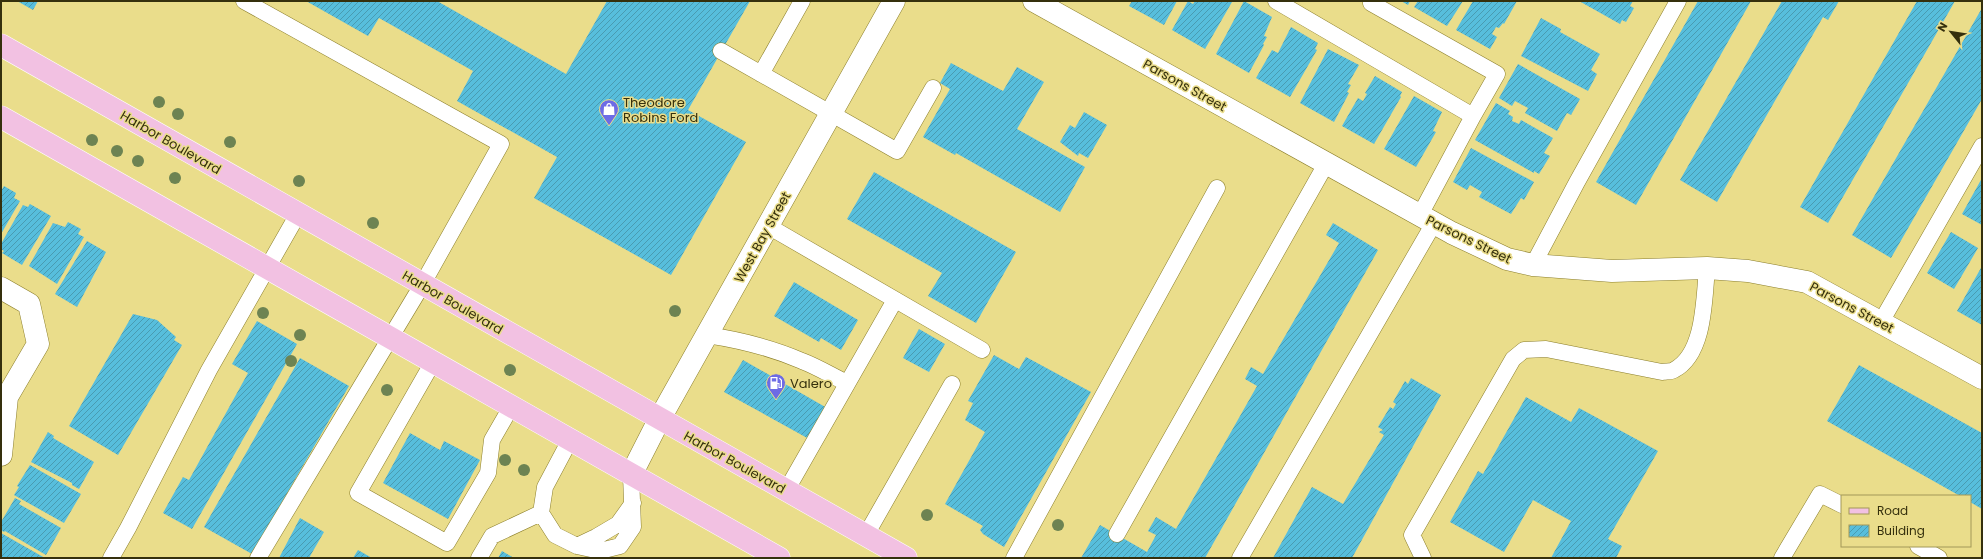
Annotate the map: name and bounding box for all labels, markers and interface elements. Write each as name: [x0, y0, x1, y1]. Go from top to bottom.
north arrow: [1931, 12, 1971, 52]
text: N: [1933, 19, 1951, 35]
street label: Parsons Street: [1140, 55, 1230, 116]
place label: Theodore Robins Ford: [623, 93, 698, 127]
shop icon: Theodore Robins Ford: [598, 98, 620, 126]
street label: Harbor Boulevard: [117, 106, 225, 179]
street label: West Bay Street: [730, 188, 795, 286]
street label: Parsons Street: [1423, 211, 1515, 268]
street label: Harbor Boulevard: [399, 266, 507, 339]
street label: Parsons Street: [1806, 277, 1897, 338]
fuel station icon: Valero: [765, 372, 787, 400]
place label: Valero: [790, 374, 832, 393]
street label: Harbor Boulevard: [680, 427, 789, 498]
legend: [1841, 495, 1971, 547]
text: Road: [1877, 502, 1908, 519]
text: Building: [1877, 522, 1925, 539]

